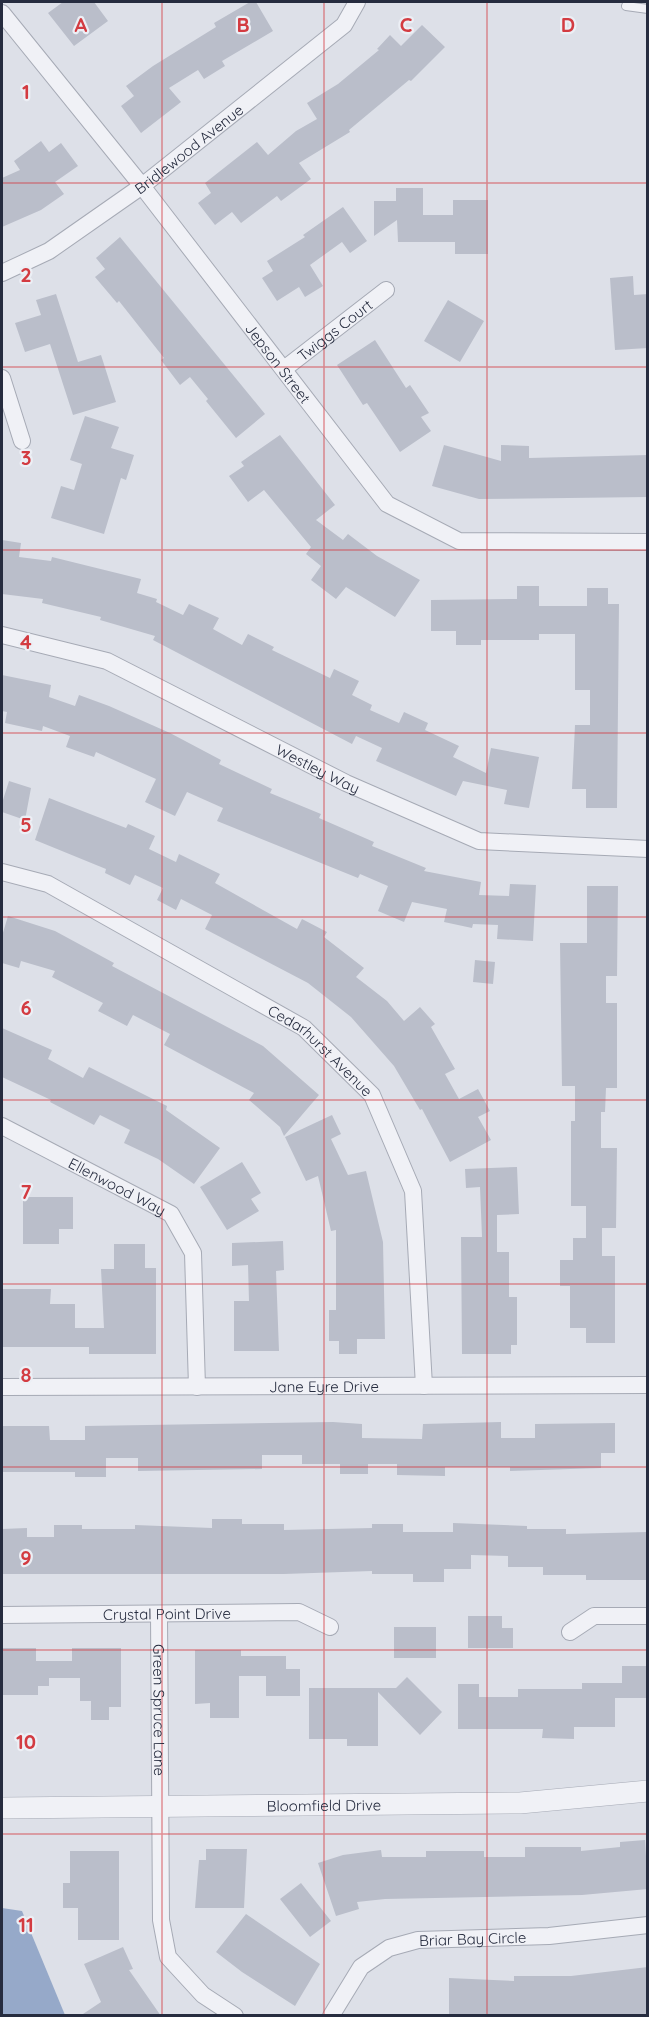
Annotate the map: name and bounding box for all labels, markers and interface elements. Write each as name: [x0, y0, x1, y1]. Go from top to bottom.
text: A: [75, 12, 88, 37]
text: B: [236, 12, 250, 37]
text: C: [400, 12, 413, 37]
text: D: [561, 12, 575, 37]
text: 1: [22, 79, 30, 104]
street label: Bridlewood Avenue: [131, 100, 247, 198]
text: 2: [20, 262, 32, 287]
street label: Twiggs Court: [293, 295, 376, 365]
street label: Jepson Street: [242, 319, 315, 407]
text: 3: [21, 445, 31, 470]
text: 4: [20, 629, 32, 654]
street label: Westley Way: [273, 739, 363, 797]
text: 5: [20, 812, 32, 837]
text: 6: [20, 995, 32, 1020]
street label: Cedarhurst Avenue: [265, 1000, 377, 1100]
street label: Ellenwood Way: [65, 1153, 169, 1219]
text: 7: [21, 1179, 32, 1204]
text: 8: [21, 1362, 32, 1387]
street label: Jane Eyre Drive: [269, 1376, 379, 1396]
text: 9: [20, 1545, 32, 1570]
street label: Crystal Point Drive: [103, 1603, 231, 1623]
street label: Green Spruce Lane: [150, 1644, 170, 1776]
text: 10: [16, 1729, 36, 1754]
street label: Bloomfield Drive: [267, 1795, 381, 1815]
text: 11: [18, 1912, 34, 1937]
street label: Briar Bay Circle: [419, 1927, 527, 1949]

